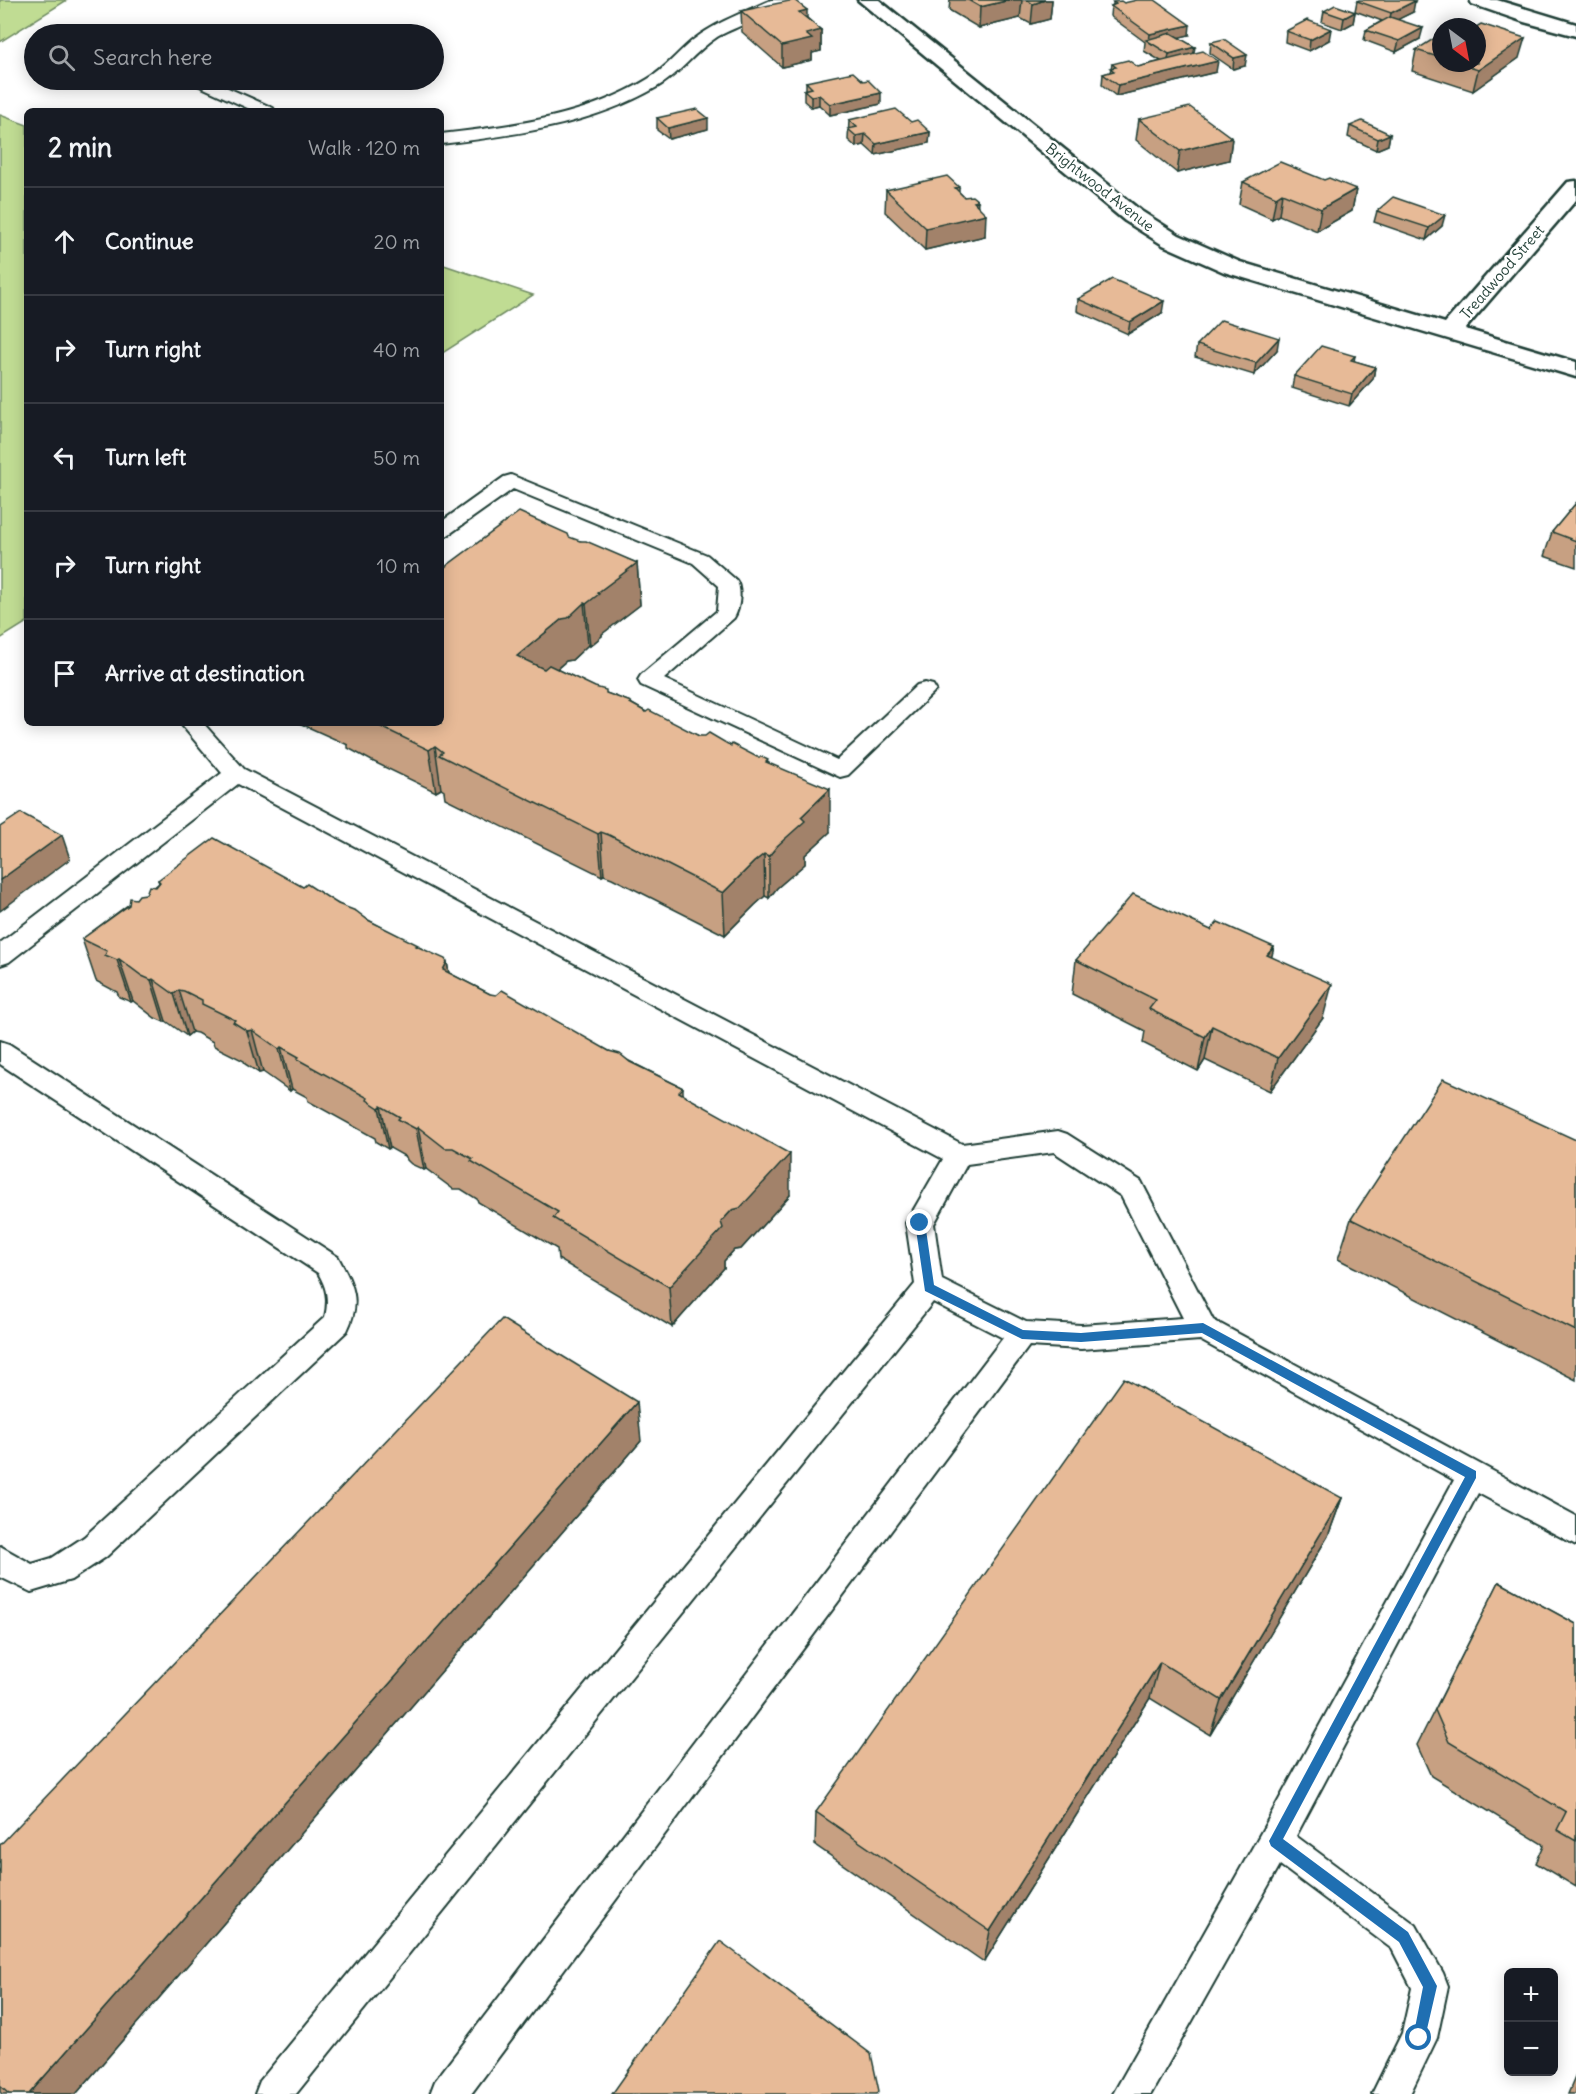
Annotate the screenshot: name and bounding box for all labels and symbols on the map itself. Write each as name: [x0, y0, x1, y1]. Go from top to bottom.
north arrow: [1432, 18, 1486, 72]
street label: Brightwood Avenue: [1042, 139, 1158, 235]
street label: Treadwood Street: [1456, 221, 1548, 323]
route end: [906, 1209, 932, 1235]
route start: [1405, 2024, 1431, 2050]

